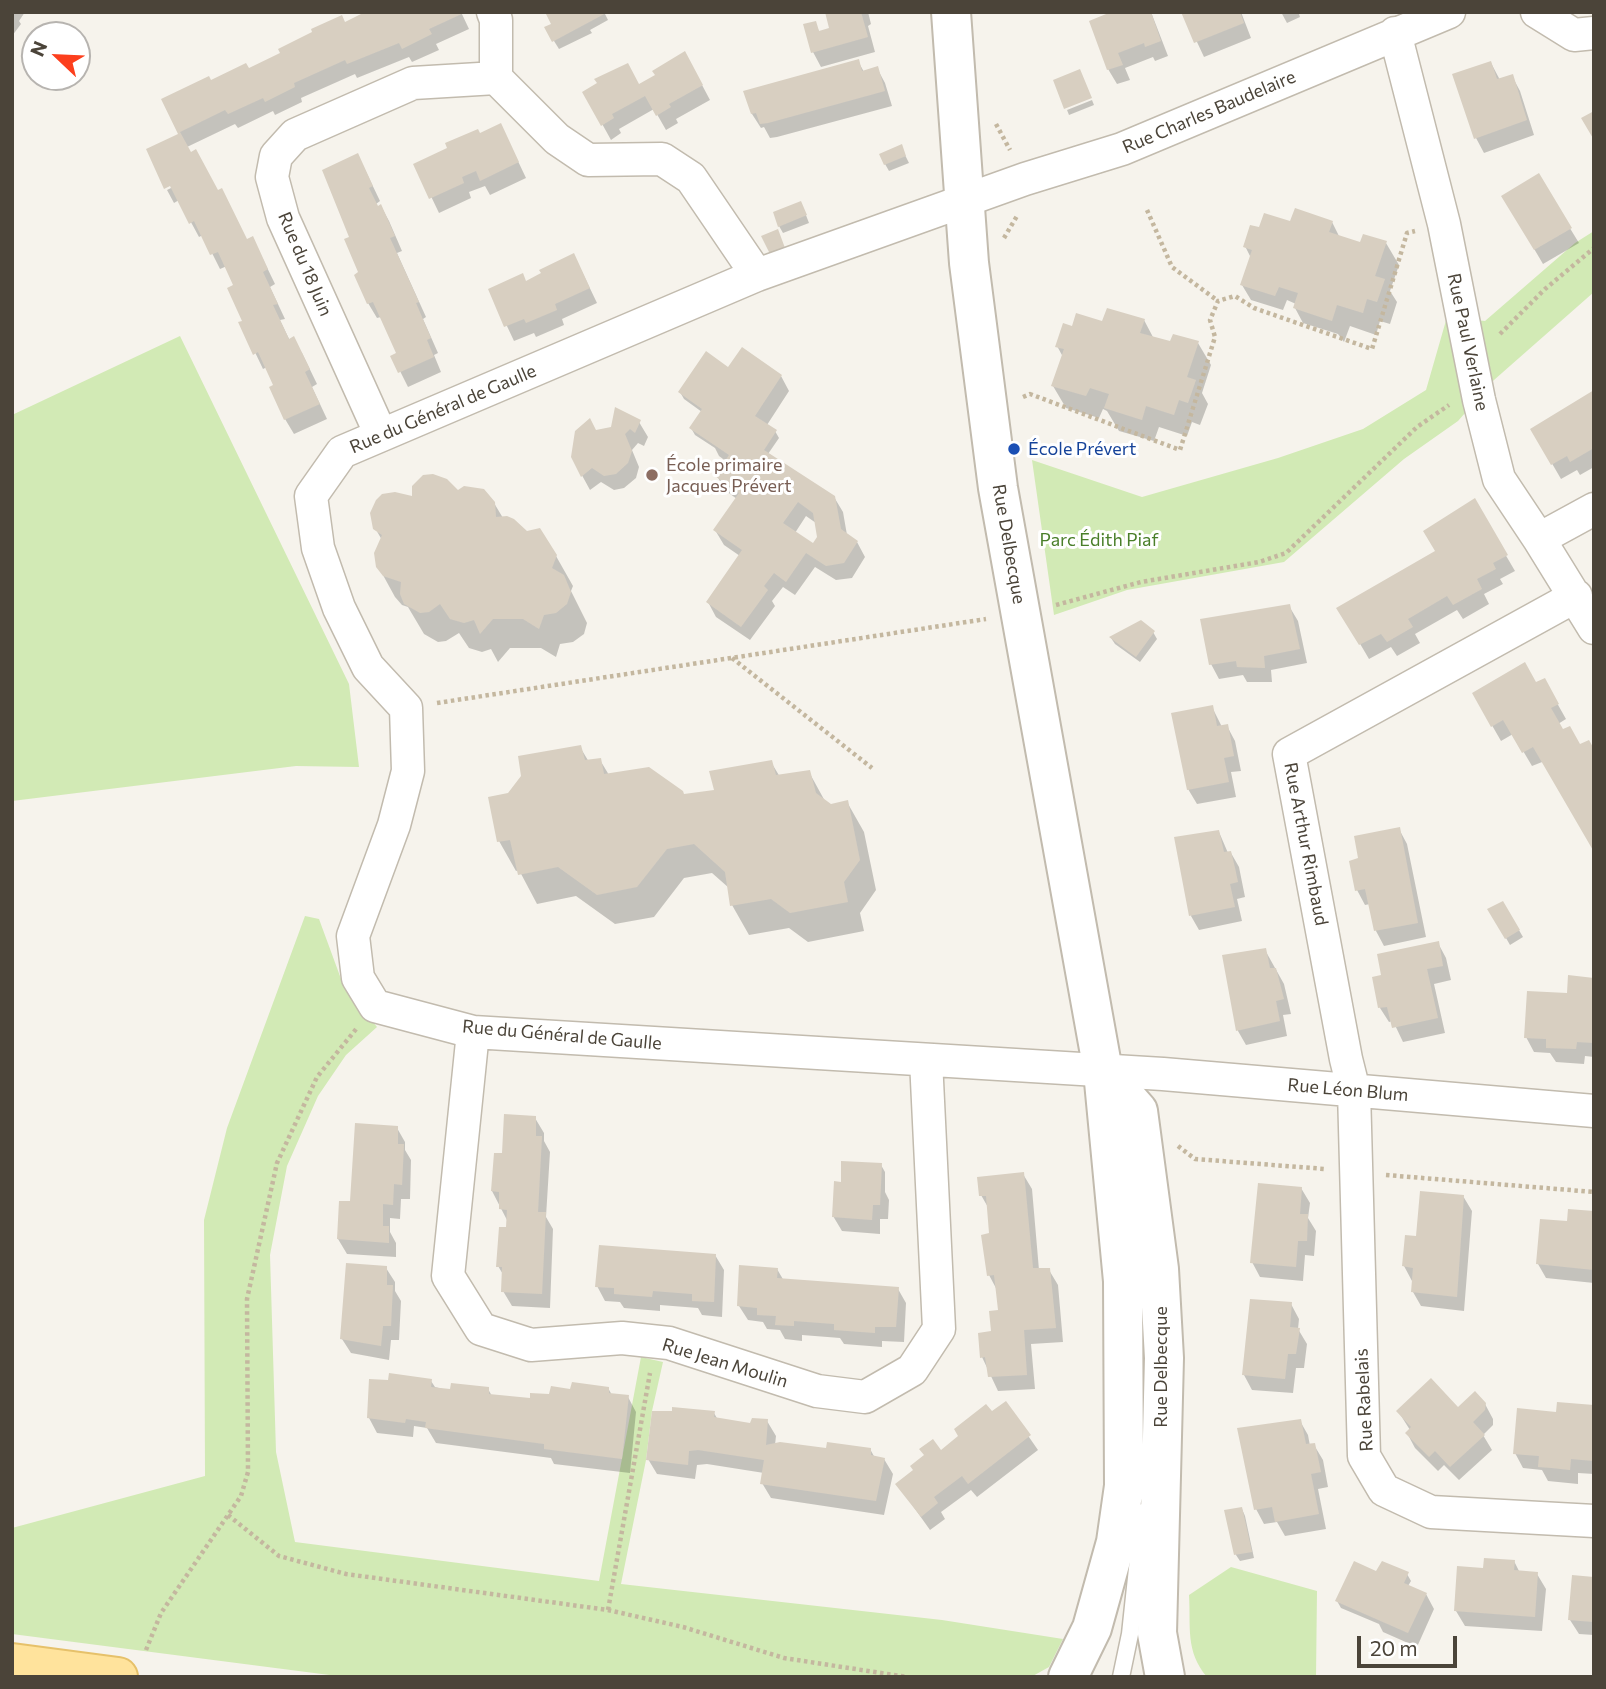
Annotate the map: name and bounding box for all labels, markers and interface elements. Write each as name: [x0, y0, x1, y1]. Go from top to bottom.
north arrow: [21, 21, 91, 91]
text: N: [25, 37, 51, 59]
street label: Rue Charles Baudelaire: [1119, 66, 1299, 158]
street label: Rue du 18 Juin: [273, 209, 337, 319]
street label: Rue Paul Verlaine: [1443, 271, 1493, 413]
street label: Rue du Général de Gaulle: [347, 360, 539, 458]
place label: École Prévert: [1028, 438, 1136, 460]
marker: École Prévert: [1006, 441, 1022, 457]
place label: École primaire Jacques Prévert: [666, 454, 792, 496]
marker: École primaire Jacques Prévert: [644, 467, 660, 483]
street label: Rue Delbecque: [988, 482, 1030, 606]
park label: Parc Édith Piaf: [1039, 529, 1159, 551]
street label: Rue Arthur Rimbaud: [1280, 761, 1332, 927]
street label: Rue du Général de Gaulle: [461, 1016, 663, 1054]
street label: Rue Léon Blum: [1287, 1074, 1409, 1106]
street label: Rue Delbecque: [1150, 1306, 1172, 1428]
street label: Rue Jean Moulin: [660, 1334, 790, 1392]
street label: Rue Rabelais: [1351, 1348, 1377, 1452]
scale bar: [1361, 1622, 1461, 1666]
text: 20 m: [1370, 1635, 1418, 1660]

